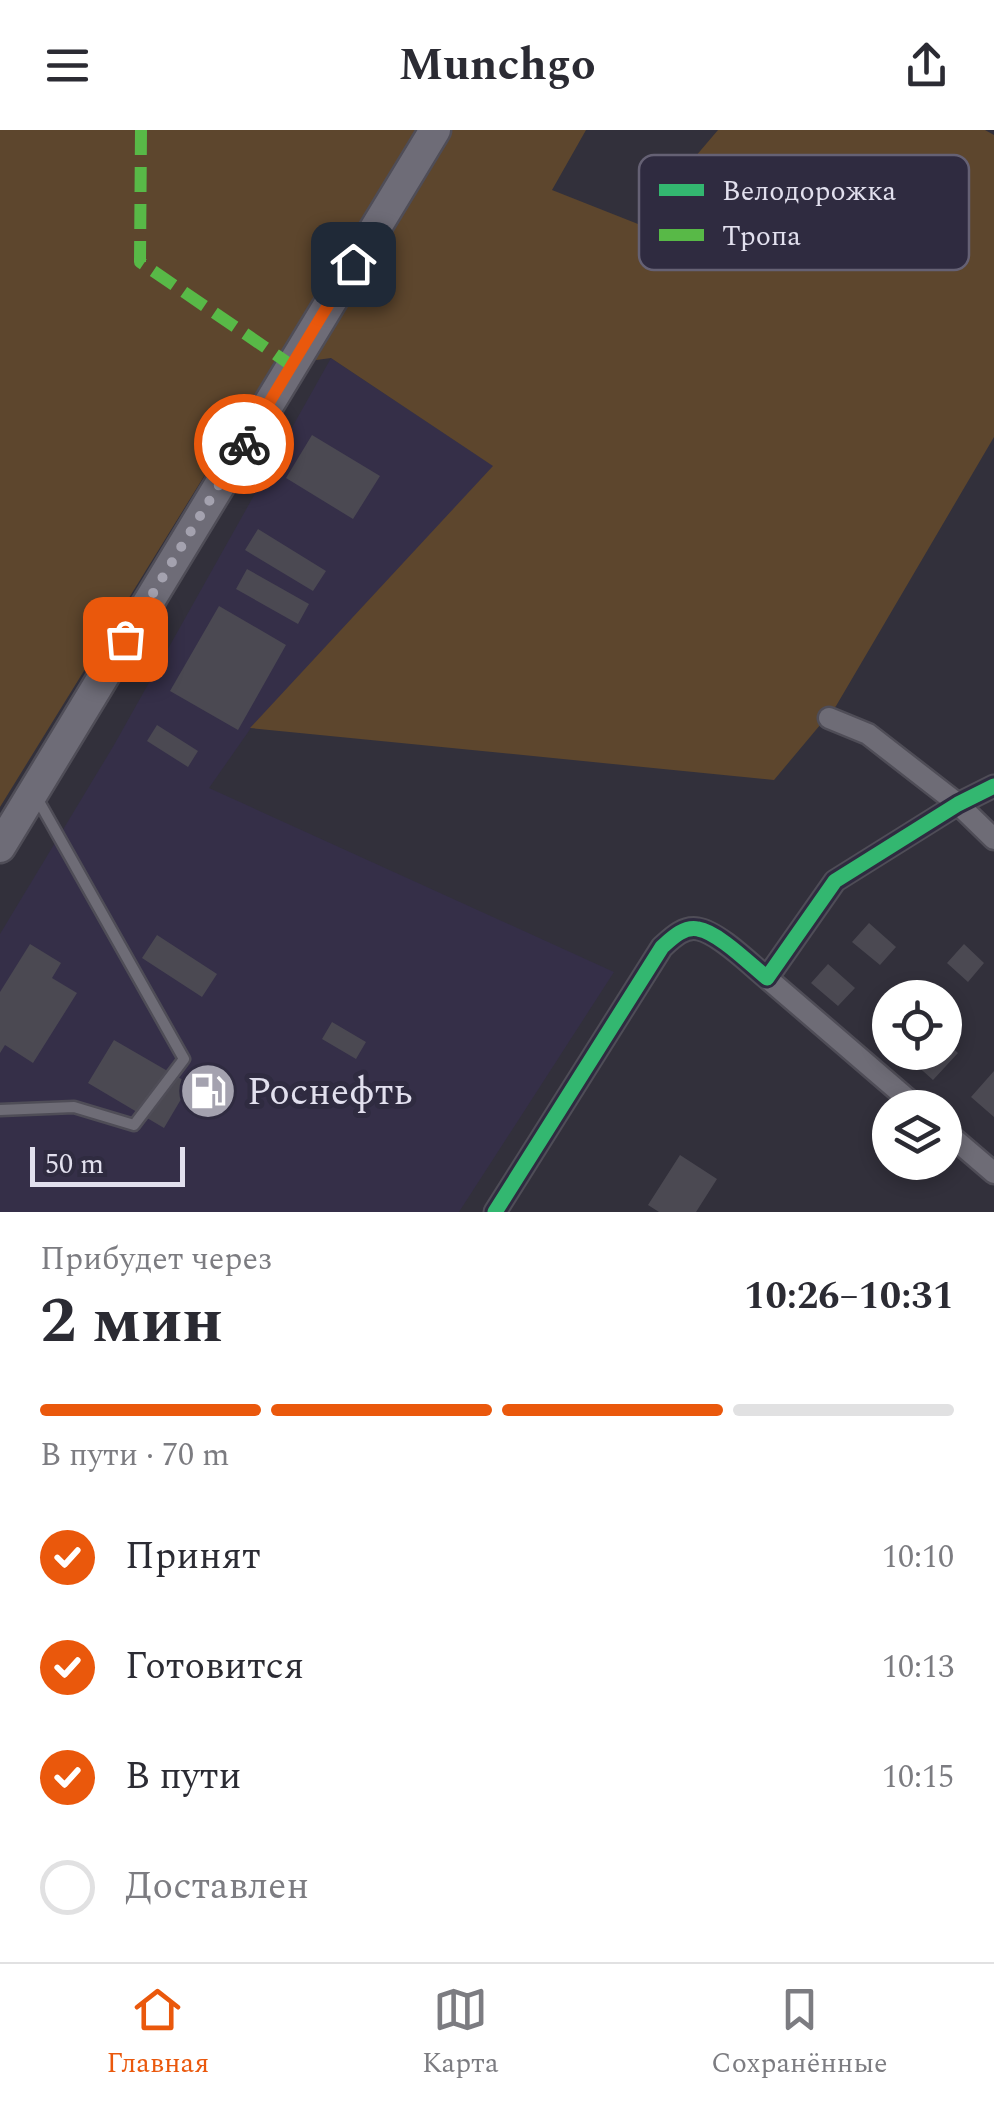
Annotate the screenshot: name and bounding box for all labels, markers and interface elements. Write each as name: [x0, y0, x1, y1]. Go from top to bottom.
text: Munchgo: [398, 31, 596, 100]
icon: menu: [40, 38, 95, 93]
icon: share: [899, 38, 954, 93]
legend: [639, 155, 969, 270]
text: Велодорожка: [722, 170, 896, 213]
text: Тропа: [722, 215, 801, 258]
pin: [311, 222, 396, 307]
icon: home: [326, 237, 381, 292]
courier: [194, 394, 294, 494]
icon: bike: [217, 417, 272, 472]
pin: [83, 597, 168, 682]
icon: bag: [98, 612, 153, 667]
map controls: [872, 980, 962, 1180]
button: locate: [872, 980, 962, 1070]
fuel station icon: Роснефть: [178, 1061, 238, 1121]
place label: Роснефть: [247, 1064, 412, 1122]
button: layers: [872, 1090, 962, 1180]
scale bar: [30, 1142, 185, 1186]
text: 50 m: [45, 1143, 104, 1186]
text: Прибудет через: [40, 1235, 272, 1284]
text: 10:26–10:31: [744, 1268, 954, 1326]
text: 2 мин: [40, 1272, 223, 1371]
text: В пути · 70 m: [40, 1431, 230, 1480]
text: Принят: [125, 1528, 261, 1586]
icon: check: [40, 1530, 95, 1585]
text: 10:10: [882, 1533, 954, 1582]
text: Готовится: [125, 1638, 304, 1696]
icon: check: [40, 1640, 95, 1695]
text: 10:13: [882, 1643, 954, 1692]
text: В пути: [125, 1748, 241, 1806]
icon: check: [40, 1750, 95, 1805]
text: 10:15: [882, 1753, 954, 1802]
text: Доставлен: [125, 1858, 309, 1916]
tab: Главная: [106, 1982, 209, 2085]
tab: Карта: [422, 1982, 499, 2085]
tab: Сохранённые: [711, 1982, 888, 2085]

